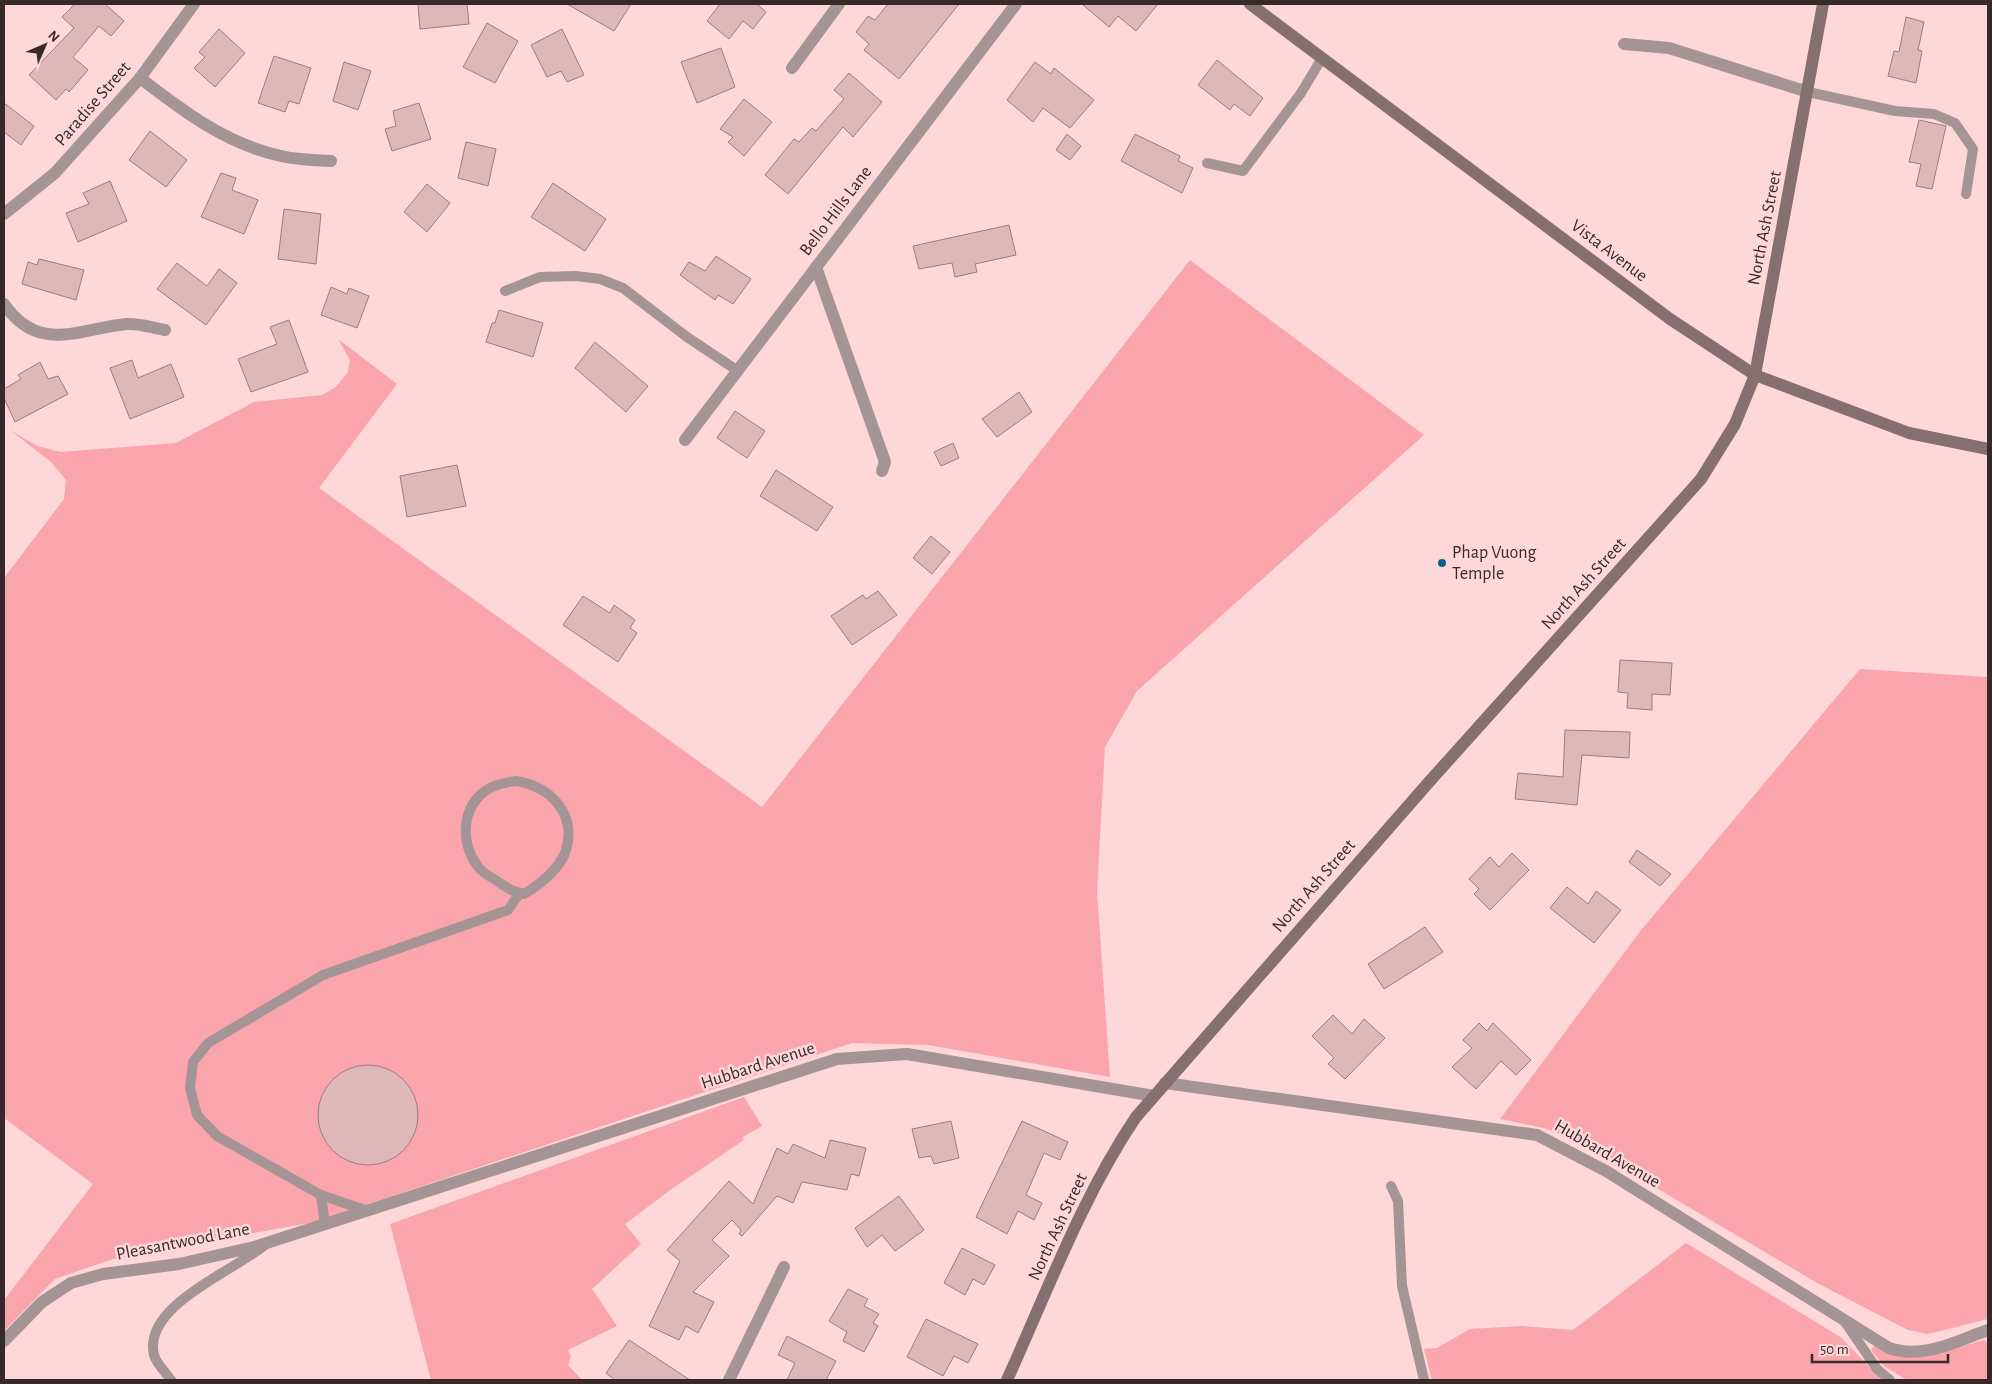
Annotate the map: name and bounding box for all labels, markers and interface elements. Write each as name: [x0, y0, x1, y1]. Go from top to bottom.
north arrow: [20, 20, 70, 70]
text: N: [45, 28, 62, 45]
street label: Paradise Street: [52, 58, 134, 150]
street label: Bello Hills Lane: [797, 163, 875, 259]
street label: North Ash Street: [1745, 169, 1785, 287]
street label: Vista Avenue: [1567, 217, 1651, 285]
street label: North Ash Street: [1538, 535, 1630, 633]
place label: Phap Vuong Temple: [1452, 544, 1537, 583]
marker: Phap Vuong Temple: [1436, 557, 1448, 569]
street label: North Ash Street: [1269, 836, 1359, 936]
street label: Hubbard Avenue: [699, 1039, 817, 1093]
street label: Hubbard Avenue: [1551, 1117, 1663, 1191]
street label: North Ash Street: [1025, 1170, 1091, 1283]
street label: Pleasantwood Lane: [115, 1220, 251, 1264]
scale bar: [1812, 1332, 1948, 1364]
text: 50 m: [1820, 1342, 1849, 1357]

